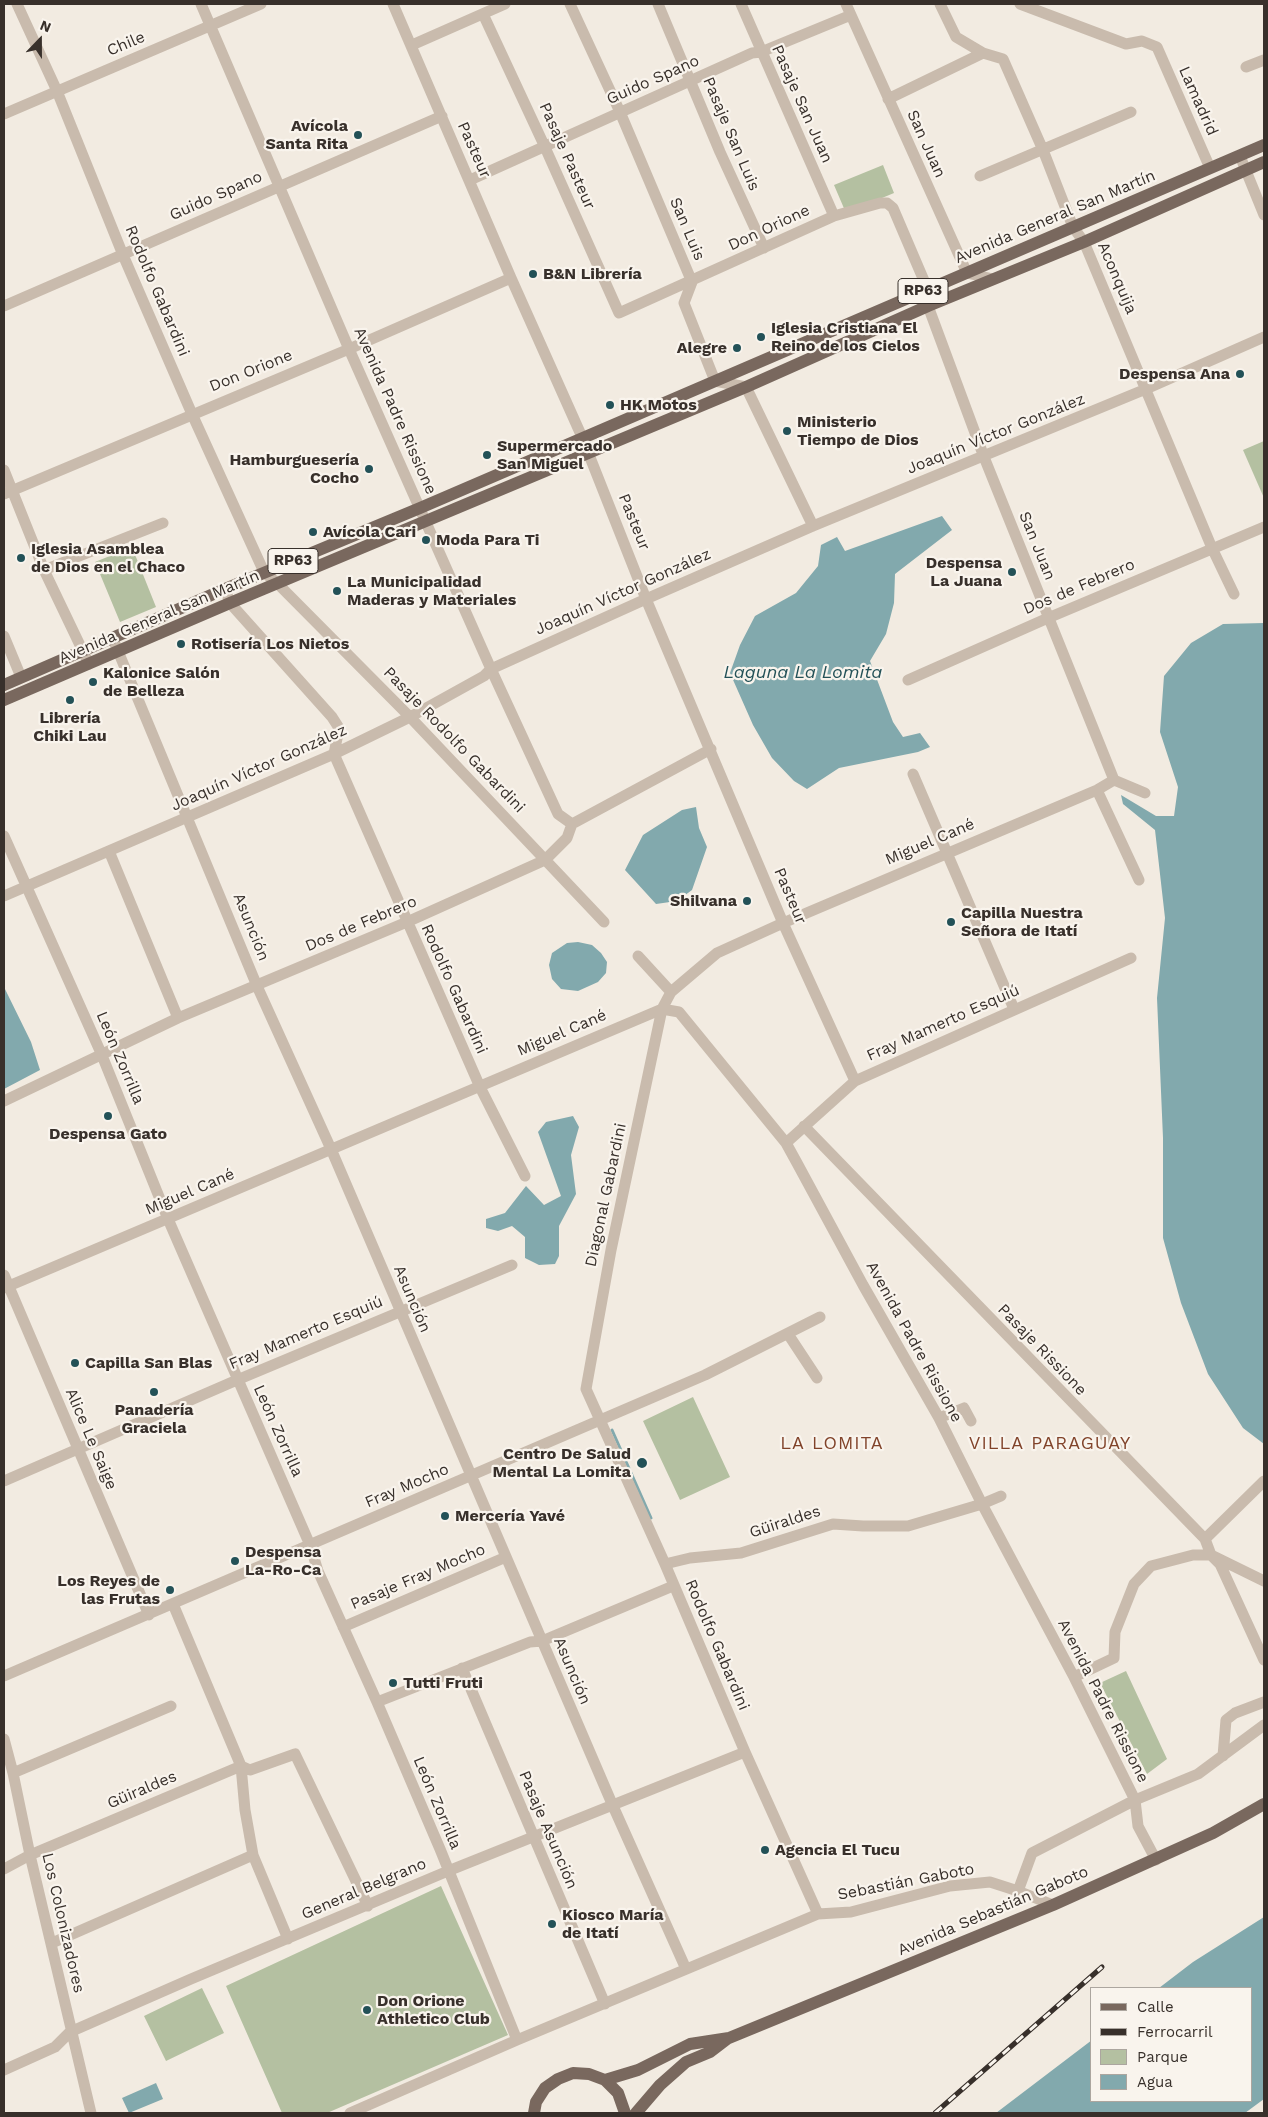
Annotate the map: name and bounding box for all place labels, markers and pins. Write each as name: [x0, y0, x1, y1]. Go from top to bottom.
place label: Avícola Santa Rita: [266, 116, 348, 154]
marker: Avícola Santa Rita: [352, 129, 364, 141]
place label: B&N Librería: [543, 264, 642, 284]
marker: B&N Librería: [527, 268, 539, 280]
place label: Iglesia Cristiana El Reino de los Cielos: [771, 318, 920, 356]
marker: Iglesia Cristiana El Reino de los Cielos: [755, 331, 767, 343]
place label: Alegre: [677, 338, 727, 358]
marker: Alegre: [731, 342, 743, 354]
place label: Despensa Ana: [1119, 364, 1230, 384]
marker: Despensa Ana: [1234, 368, 1246, 380]
place label: HK Motos: [620, 395, 697, 415]
marker: HK Motos: [604, 399, 616, 411]
place label: Ministerio Tiempo de Dios: [797, 412, 918, 450]
marker: Ministerio Tiempo de Dios: [781, 425, 793, 437]
place label: Supermercado San Miguel: [497, 436, 612, 474]
marker: Supermercado San Miguel: [481, 449, 493, 461]
place label: Hamburguesería Cocho: [230, 450, 359, 488]
marker: Hamburguesería Cocho: [363, 463, 375, 475]
place label: Avícola Cari: [323, 522, 416, 542]
marker: Avícola Cari: [307, 526, 319, 538]
place label: Moda Para Ti: [436, 530, 539, 550]
marker: Moda Para Ti: [420, 534, 432, 546]
place label: Iglesia Asamblea de Dios en el Chaco: [31, 539, 185, 577]
marker: Iglesia Asamblea de Dios en el Chaco: [15, 552, 27, 564]
place label: Despensa La Juana: [926, 553, 1002, 591]
marker: Despensa La Juana: [1006, 566, 1018, 578]
place label: La Municipalidad Maderas y Materiales: [347, 572, 516, 610]
marker: La Municipalidad Maderas y Materiales: [331, 585, 343, 597]
place label: Rotisería Los Nietos: [191, 634, 349, 654]
marker: Rotisería Los Nietos: [175, 638, 187, 650]
place label: Kalonice Salón de Belleza: [103, 663, 220, 701]
marker: Kalonice Salón de Belleza: [87, 676, 99, 688]
marker: Librería Chiki Lau: [64, 694, 76, 706]
place label: Librería Chiki Lau: [33, 708, 107, 746]
place label: Shilvana: [670, 891, 737, 911]
marker: Shilvana: [741, 895, 753, 907]
place label: Capilla Nuestra Señora de Itatí: [961, 903, 1083, 941]
marker: Capilla Nuestra Señora de Itatí: [945, 916, 957, 928]
marker: Despensa Gato: [102, 1110, 114, 1122]
place label: Despensa Gato: [49, 1124, 167, 1144]
place label: Capilla San Blas: [85, 1353, 212, 1373]
marker: Capilla San Blas: [69, 1357, 81, 1369]
marker: Panadería Graciela: [148, 1386, 160, 1398]
place label: Panadería Graciela: [114, 1400, 194, 1438]
place label: Centro De Salud Mental La Lomita: [492, 1444, 631, 1482]
marker: Centro De Salud Mental La Lomita: [635, 1456, 649, 1470]
place label: Mercería Yavé: [455, 1506, 565, 1526]
marker: Mercería Yavé: [439, 1510, 451, 1522]
place label: Despensa La-Ro-Ca: [245, 1542, 321, 1580]
marker: Despensa La-Ro-Ca: [229, 1555, 241, 1567]
place label: Los Reyes de las Frutas: [57, 1571, 160, 1609]
marker: Los Reyes de las Frutas: [164, 1584, 176, 1596]
place label: Tutti Fruti: [403, 1673, 483, 1693]
marker: Tutti Fruti: [387, 1677, 399, 1689]
place label: Agencia El Tucu: [775, 1840, 900, 1860]
marker: Agencia El Tucu: [759, 1844, 771, 1856]
place label: Kiosco María de Itatí: [562, 1905, 664, 1943]
marker: Kiosco María de Itatí: [546, 1918, 558, 1930]
place label: Don Orione Athletico Club: [377, 1991, 490, 2029]
marker: Don Orione Athletico Club: [361, 2004, 373, 2016]

